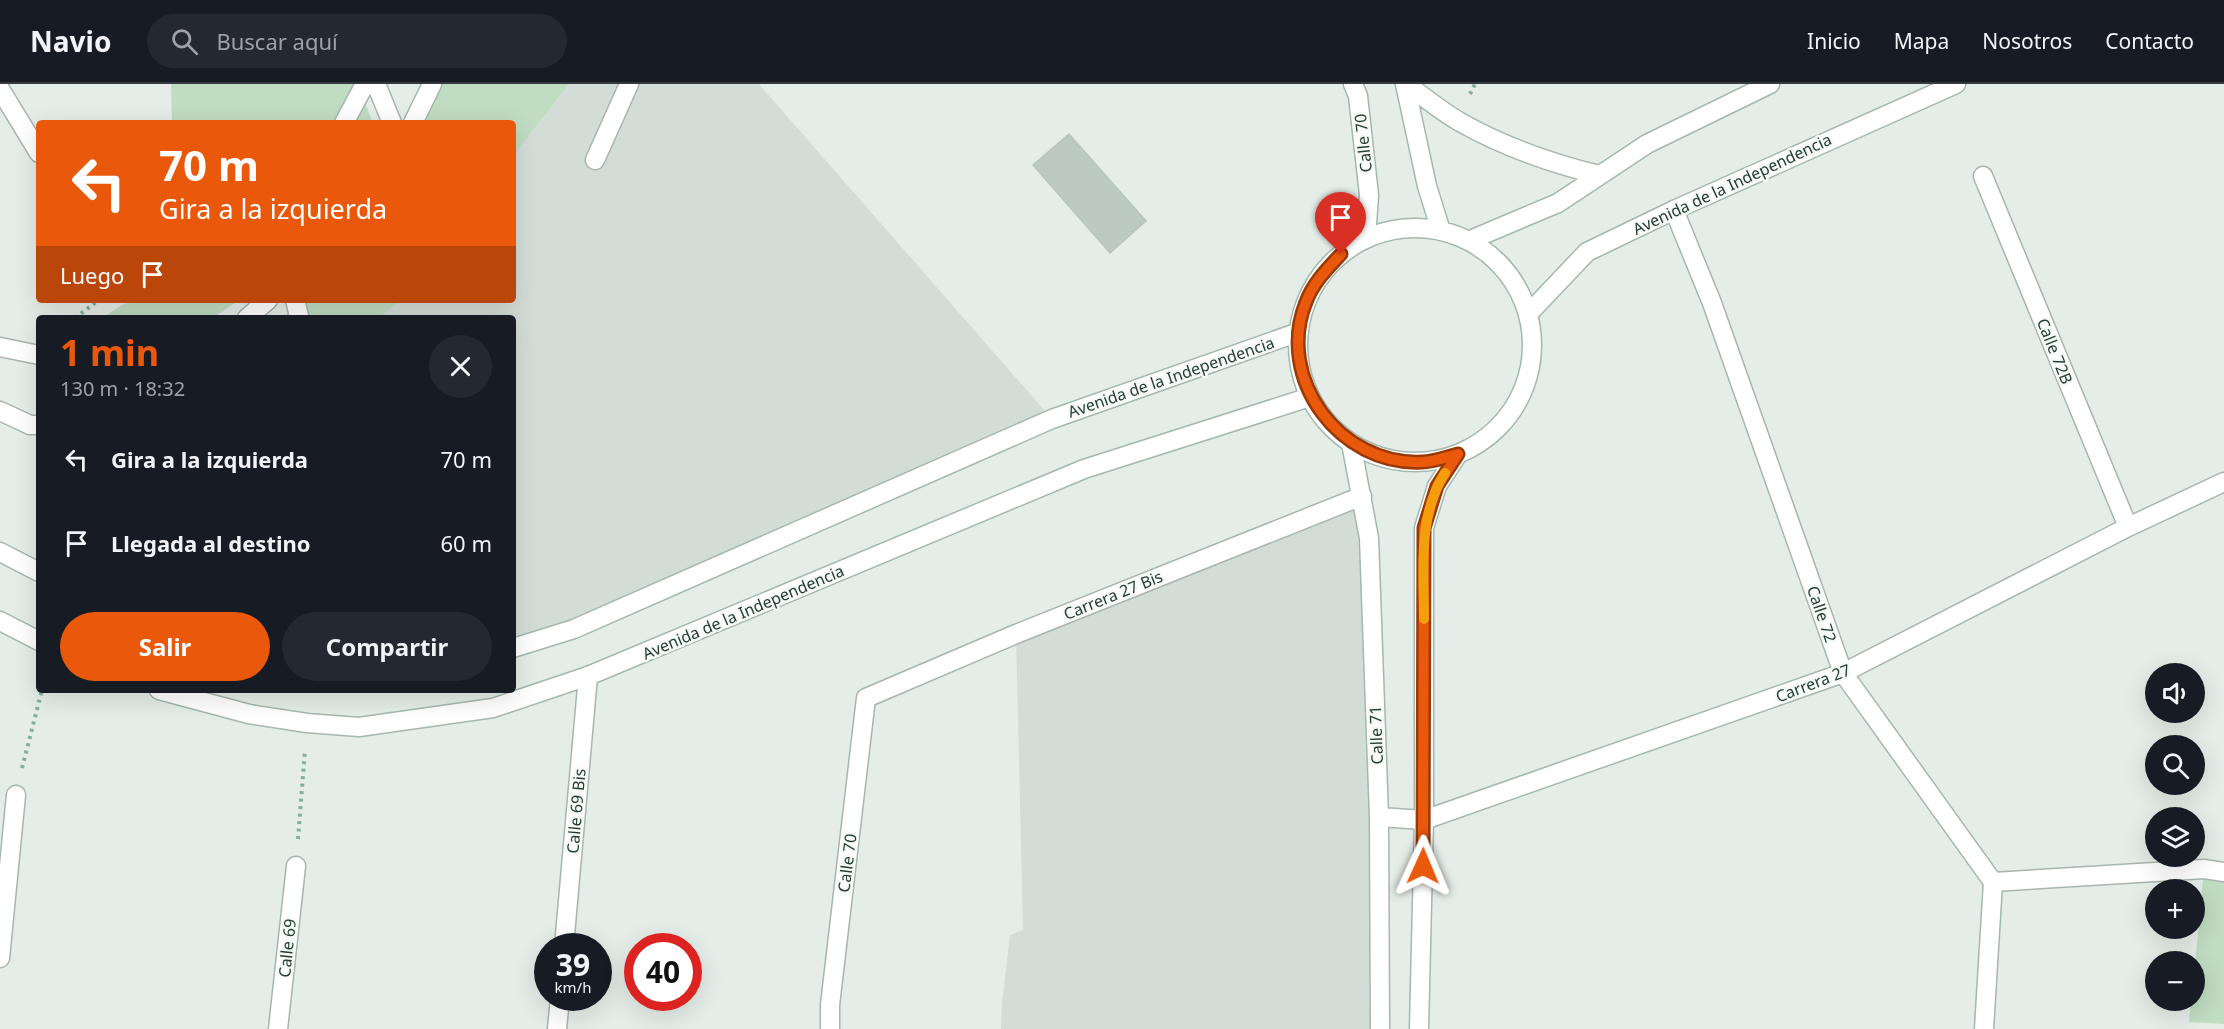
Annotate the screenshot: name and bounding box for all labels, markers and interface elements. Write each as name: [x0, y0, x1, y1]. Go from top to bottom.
search box: [147, 14, 567, 68]
text: Navio: [30, 22, 111, 60]
icon: search: [168, 25, 201, 58]
text: Buscar aquí: [216, 26, 338, 56]
text: Inicio: [1807, 27, 1861, 55]
text: Mapa: [1894, 27, 1949, 55]
text: Nosotros: [1982, 27, 2072, 55]
text: Contacto: [2105, 27, 2194, 55]
street label: Calle 70: [1349, 113, 1377, 173]
street label: Avenida de la Independencia: [1629, 128, 1835, 240]
text: 70 m: [159, 136, 259, 193]
icon: left: [60, 144, 138, 222]
text: Gira a la izquierda: [159, 190, 387, 227]
pin: [1315, 192, 1366, 254]
icon: arrive: [1324, 201, 1357, 234]
icon: arrive: [136, 258, 169, 291]
text: Luego: [60, 260, 124, 290]
street label: Calle 72B: [2032, 315, 2078, 387]
text: 1 min: [60, 328, 159, 377]
street label: Avenida de la Independencia: [1065, 331, 1277, 423]
button: close: [429, 335, 492, 398]
text: 130 m · 18:32: [60, 375, 185, 402]
icon: left: [60, 443, 93, 476]
text: Gira a la izquierda: [111, 444, 308, 474]
text: 70 m: [441, 444, 492, 474]
icon: arrive: [60, 527, 93, 560]
text: Llegada al destino: [111, 528, 311, 558]
text: 60 m: [441, 528, 492, 558]
street label: Avenida de la Independencia: [639, 559, 847, 665]
street label: Carrera 27 Bis: [1060, 565, 1166, 625]
street label: Calle 72: [1802, 583, 1842, 645]
button: Salir: [60, 612, 270, 681]
button: Compartir: [282, 612, 492, 681]
street label: Carrera 27: [1772, 659, 1854, 707]
map controls: [2145, 663, 2205, 1011]
button: sound: [2145, 663, 2205, 723]
street label: Calle 71: [1364, 705, 1388, 765]
button: search: [2145, 735, 2205, 795]
street label: Calle 69 Bis: [561, 768, 591, 854]
button: layers: [2145, 807, 2205, 867]
street label: Calle 70: [832, 832, 862, 894]
position arrow: [1391, 834, 1455, 898]
button: +: [2145, 879, 2205, 939]
street label: Calle 69: [273, 918, 301, 978]
speed limit sign: 40: [624, 933, 702, 1011]
text: 39: [556, 944, 590, 985]
button: −: [2145, 951, 2205, 1011]
text: km/h: [555, 977, 591, 997]

